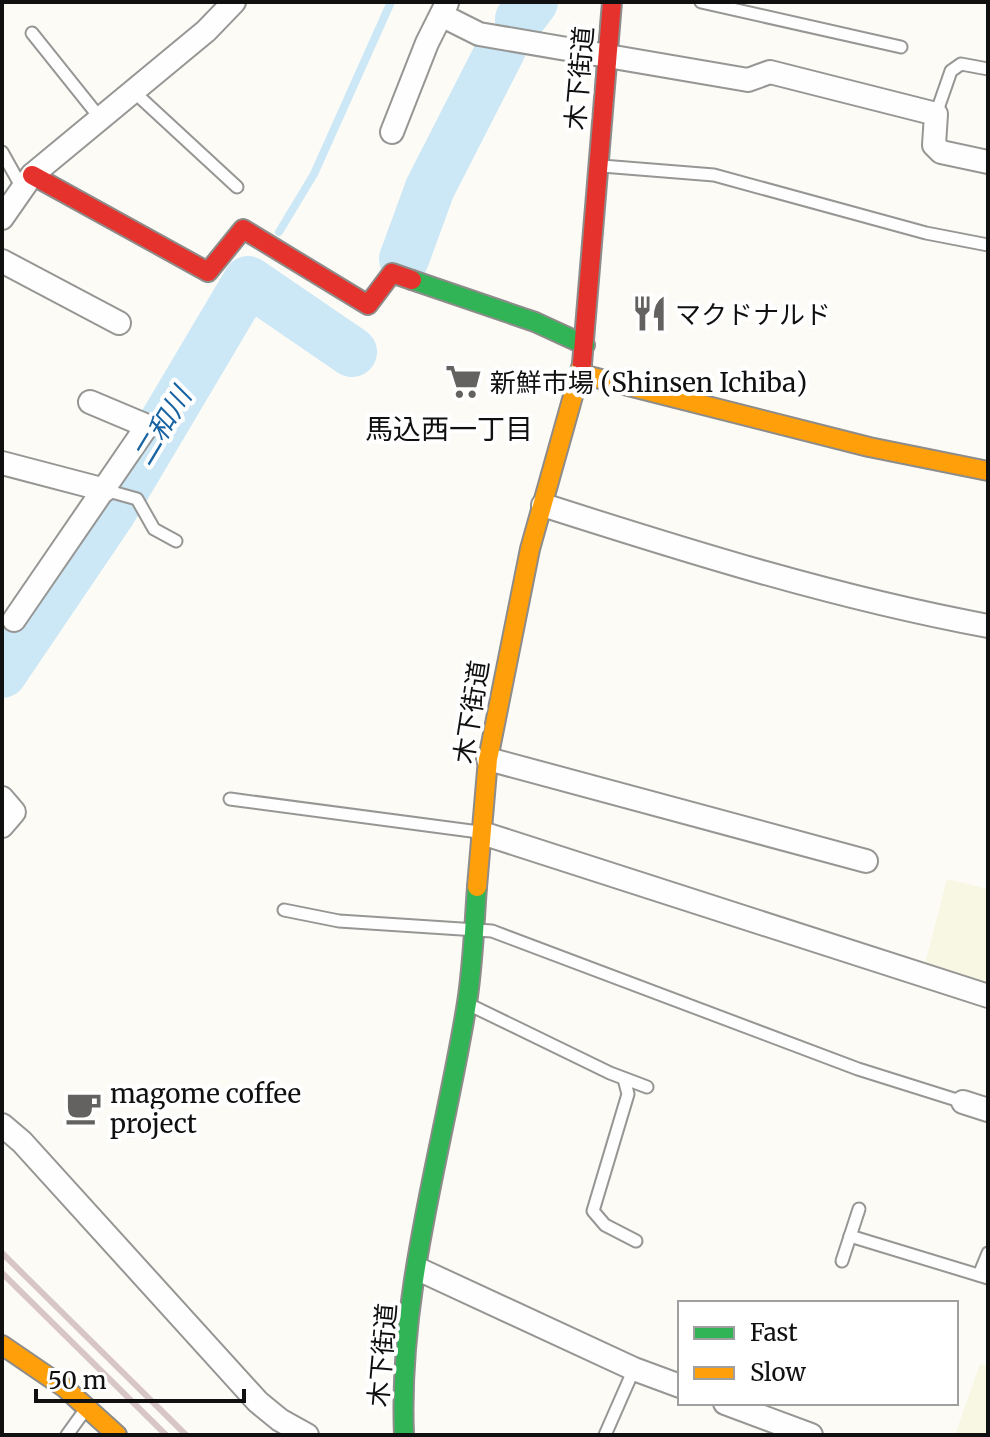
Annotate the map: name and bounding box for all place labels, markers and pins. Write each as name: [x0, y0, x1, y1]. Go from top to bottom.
restaurant icon: マクドナルド: [630, 295, 668, 333]
place label: マクドナルド: [675, 298, 831, 331]
supermarket icon: 新鮮市場 (Shinsen Ichiba): [445, 363, 483, 401]
place label: 新鮮市場 (Shinsen Ichiba): [490, 366, 807, 399]
place label: magome coffee project: [110, 1077, 301, 1140]
cafe icon: magome coffee project: [65, 1089, 103, 1127]

